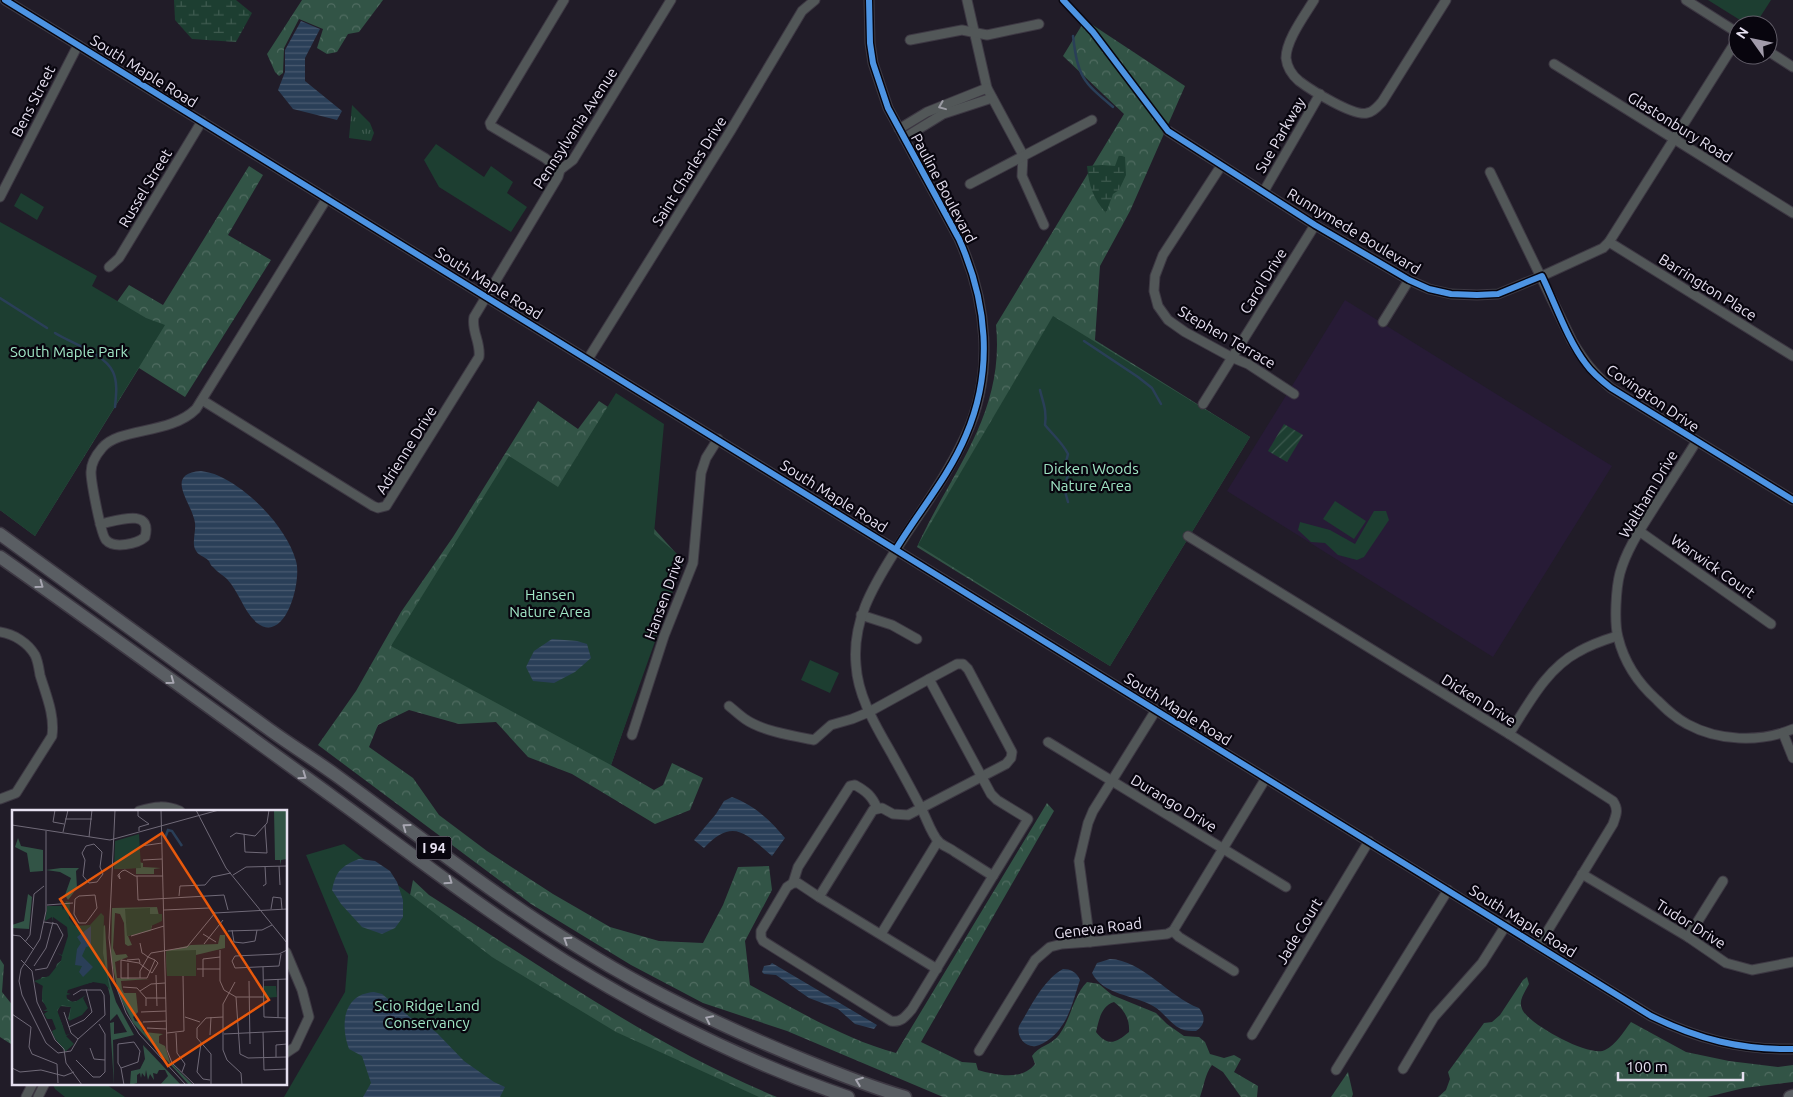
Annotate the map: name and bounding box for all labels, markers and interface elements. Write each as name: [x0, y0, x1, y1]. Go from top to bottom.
north arrow: [1728, 15, 1778, 65]
text: N: [1733, 24, 1752, 42]
street label: South Maple Road: [87, 31, 201, 111]
street label: Bens Street: [8, 62, 58, 140]
street label: Pennsylvania Avenue: [530, 64, 620, 192]
street label: Glastonbury Road: [1625, 88, 1735, 166]
street label: Sue Parkway: [1252, 94, 1308, 176]
one-way arrow: [938, 100, 947, 110]
street label: Saint Charles Drive: [648, 113, 730, 229]
street label: Pauline Boulevard: [908, 130, 980, 246]
street label: Russel Street: [115, 146, 175, 230]
street label: Runnymede Boulevard: [1284, 184, 1424, 278]
street label: South Maple Road: [432, 243, 546, 323]
street label: Carol Drive: [1236, 245, 1290, 317]
street label: Barrington Place: [1656, 250, 1760, 324]
street label: Stephen Terrace: [1175, 302, 1279, 372]
park label: South Maple Park: [10, 343, 128, 360]
street label: Covington Drive: [1603, 361, 1703, 435]
street label: Adrienne Drive: [372, 403, 440, 497]
street label: Waltham Drive: [1615, 447, 1681, 541]
street label: South Maple Road: [777, 456, 891, 536]
park label: Dicken Woods Nature Area: [1043, 460, 1139, 494]
street label: Warwick Court: [1668, 531, 1758, 601]
street label: Hansen Drive: [641, 552, 687, 642]
one-way arrow: [34, 580, 43, 588]
park label: Hansen Nature Area: [509, 586, 591, 620]
street label: South Maple Road: [1121, 669, 1235, 749]
street label: Dicken Drive: [1439, 670, 1519, 730]
one-way arrow: [165, 675, 175, 684]
one-way arrow: [297, 770, 307, 779]
street label: Durango Drive: [1128, 771, 1220, 835]
inset map: [12, 810, 288, 1084]
one-way arrow: [402, 824, 412, 833]
road number: I 94: [416, 836, 452, 860]
one-way arrow: [443, 875, 453, 884]
street label: South Maple Road: [1466, 881, 1580, 961]
street label: Jade Court: [1273, 895, 1325, 967]
street label: Tudor Drive: [1653, 896, 1729, 952]
street label: Geneva Road: [1053, 914, 1143, 942]
one-way arrow: [564, 937, 573, 947]
park label: Scio Ridge Land Conservancy: [374, 997, 480, 1031]
one-way arrow: [705, 1015, 714, 1025]
scale bar: [1618, 1050, 1743, 1082]
text: 100 m: [1626, 1058, 1668, 1075]
one-way arrow: [855, 1077, 864, 1088]

